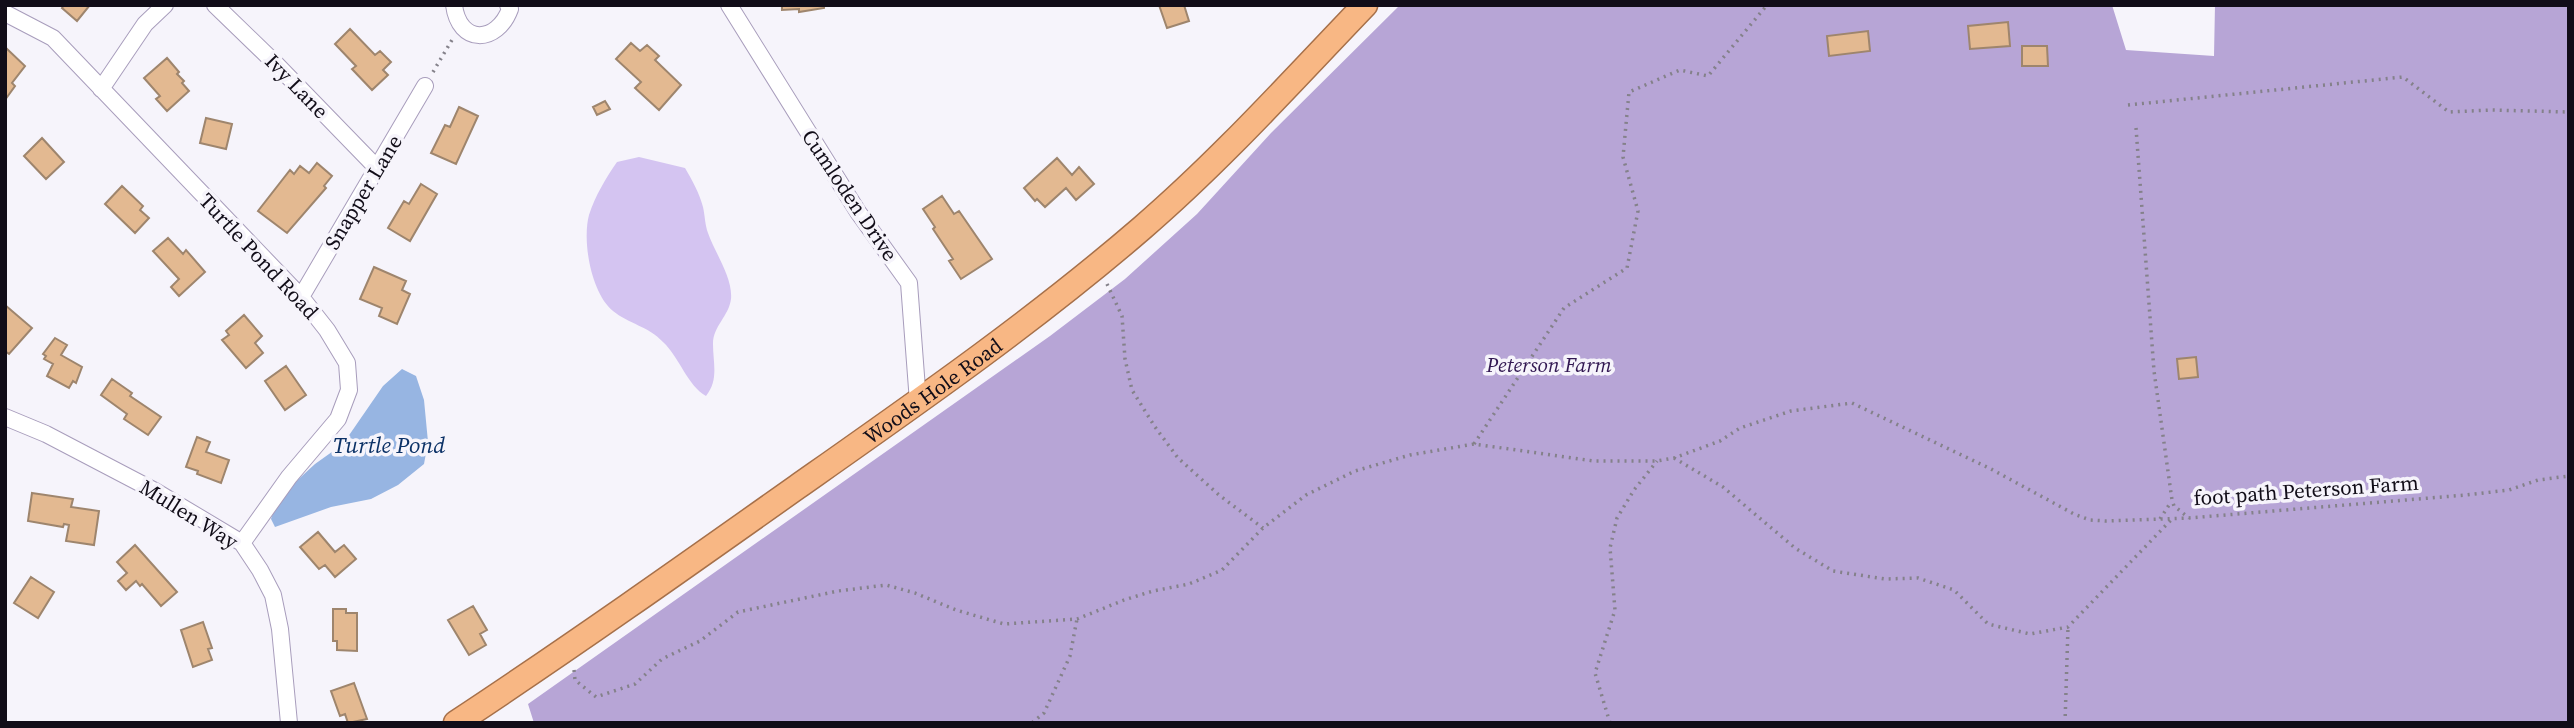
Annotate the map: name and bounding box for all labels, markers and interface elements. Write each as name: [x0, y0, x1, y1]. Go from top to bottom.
street label: Ivy Lane: [259, 47, 335, 125]
street label: Cumloden Drive: [795, 124, 905, 266]
street label: Snapper Lane: [317, 129, 409, 255]
street label: Turtle Pond Road: [193, 186, 325, 326]
street label: Woods Hole Road: [857, 330, 1008, 451]
park label: Peterson Farm: [1485, 350, 1612, 379]
water label: Turtle Pond: [333, 429, 445, 461]
street label: foot path Peterson Farm: [2192, 468, 2420, 512]
street label: Mullen Way: [134, 472, 244, 556]

